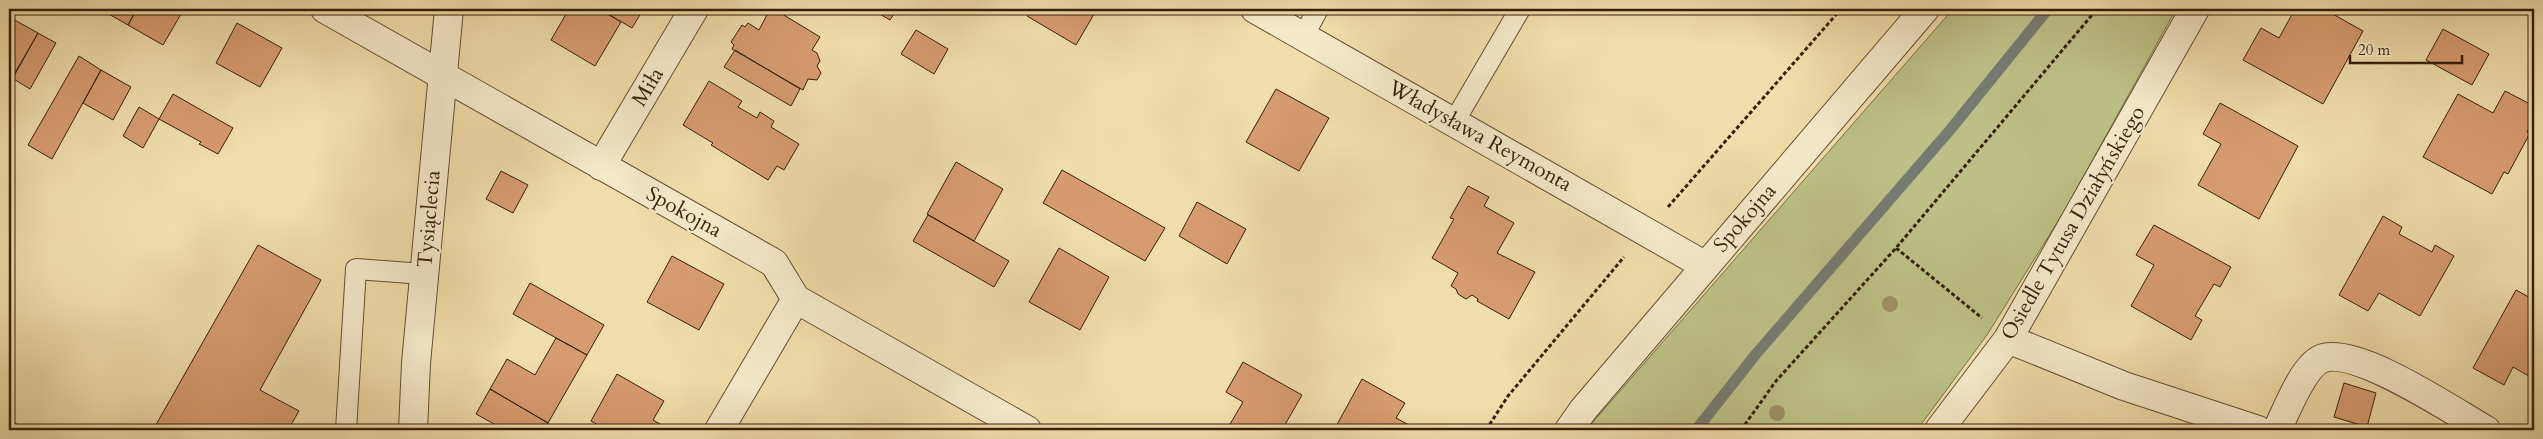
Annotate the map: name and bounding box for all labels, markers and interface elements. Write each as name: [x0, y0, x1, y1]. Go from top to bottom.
scale bar: [2350, 32, 2463, 64]
text: 20 m: [2358, 40, 2390, 60]
street label: Miła: [625, 62, 671, 112]
street label: Władysława Reymonta: [1382, 73, 1577, 199]
street label: Osiedle Tytusa Działyńskiego: [1994, 101, 2152, 345]
street label: Tysiąclecia: [410, 169, 448, 269]
street label: Spokojna: [1707, 177, 1783, 259]
street label: Spokojna: [641, 179, 727, 245]

